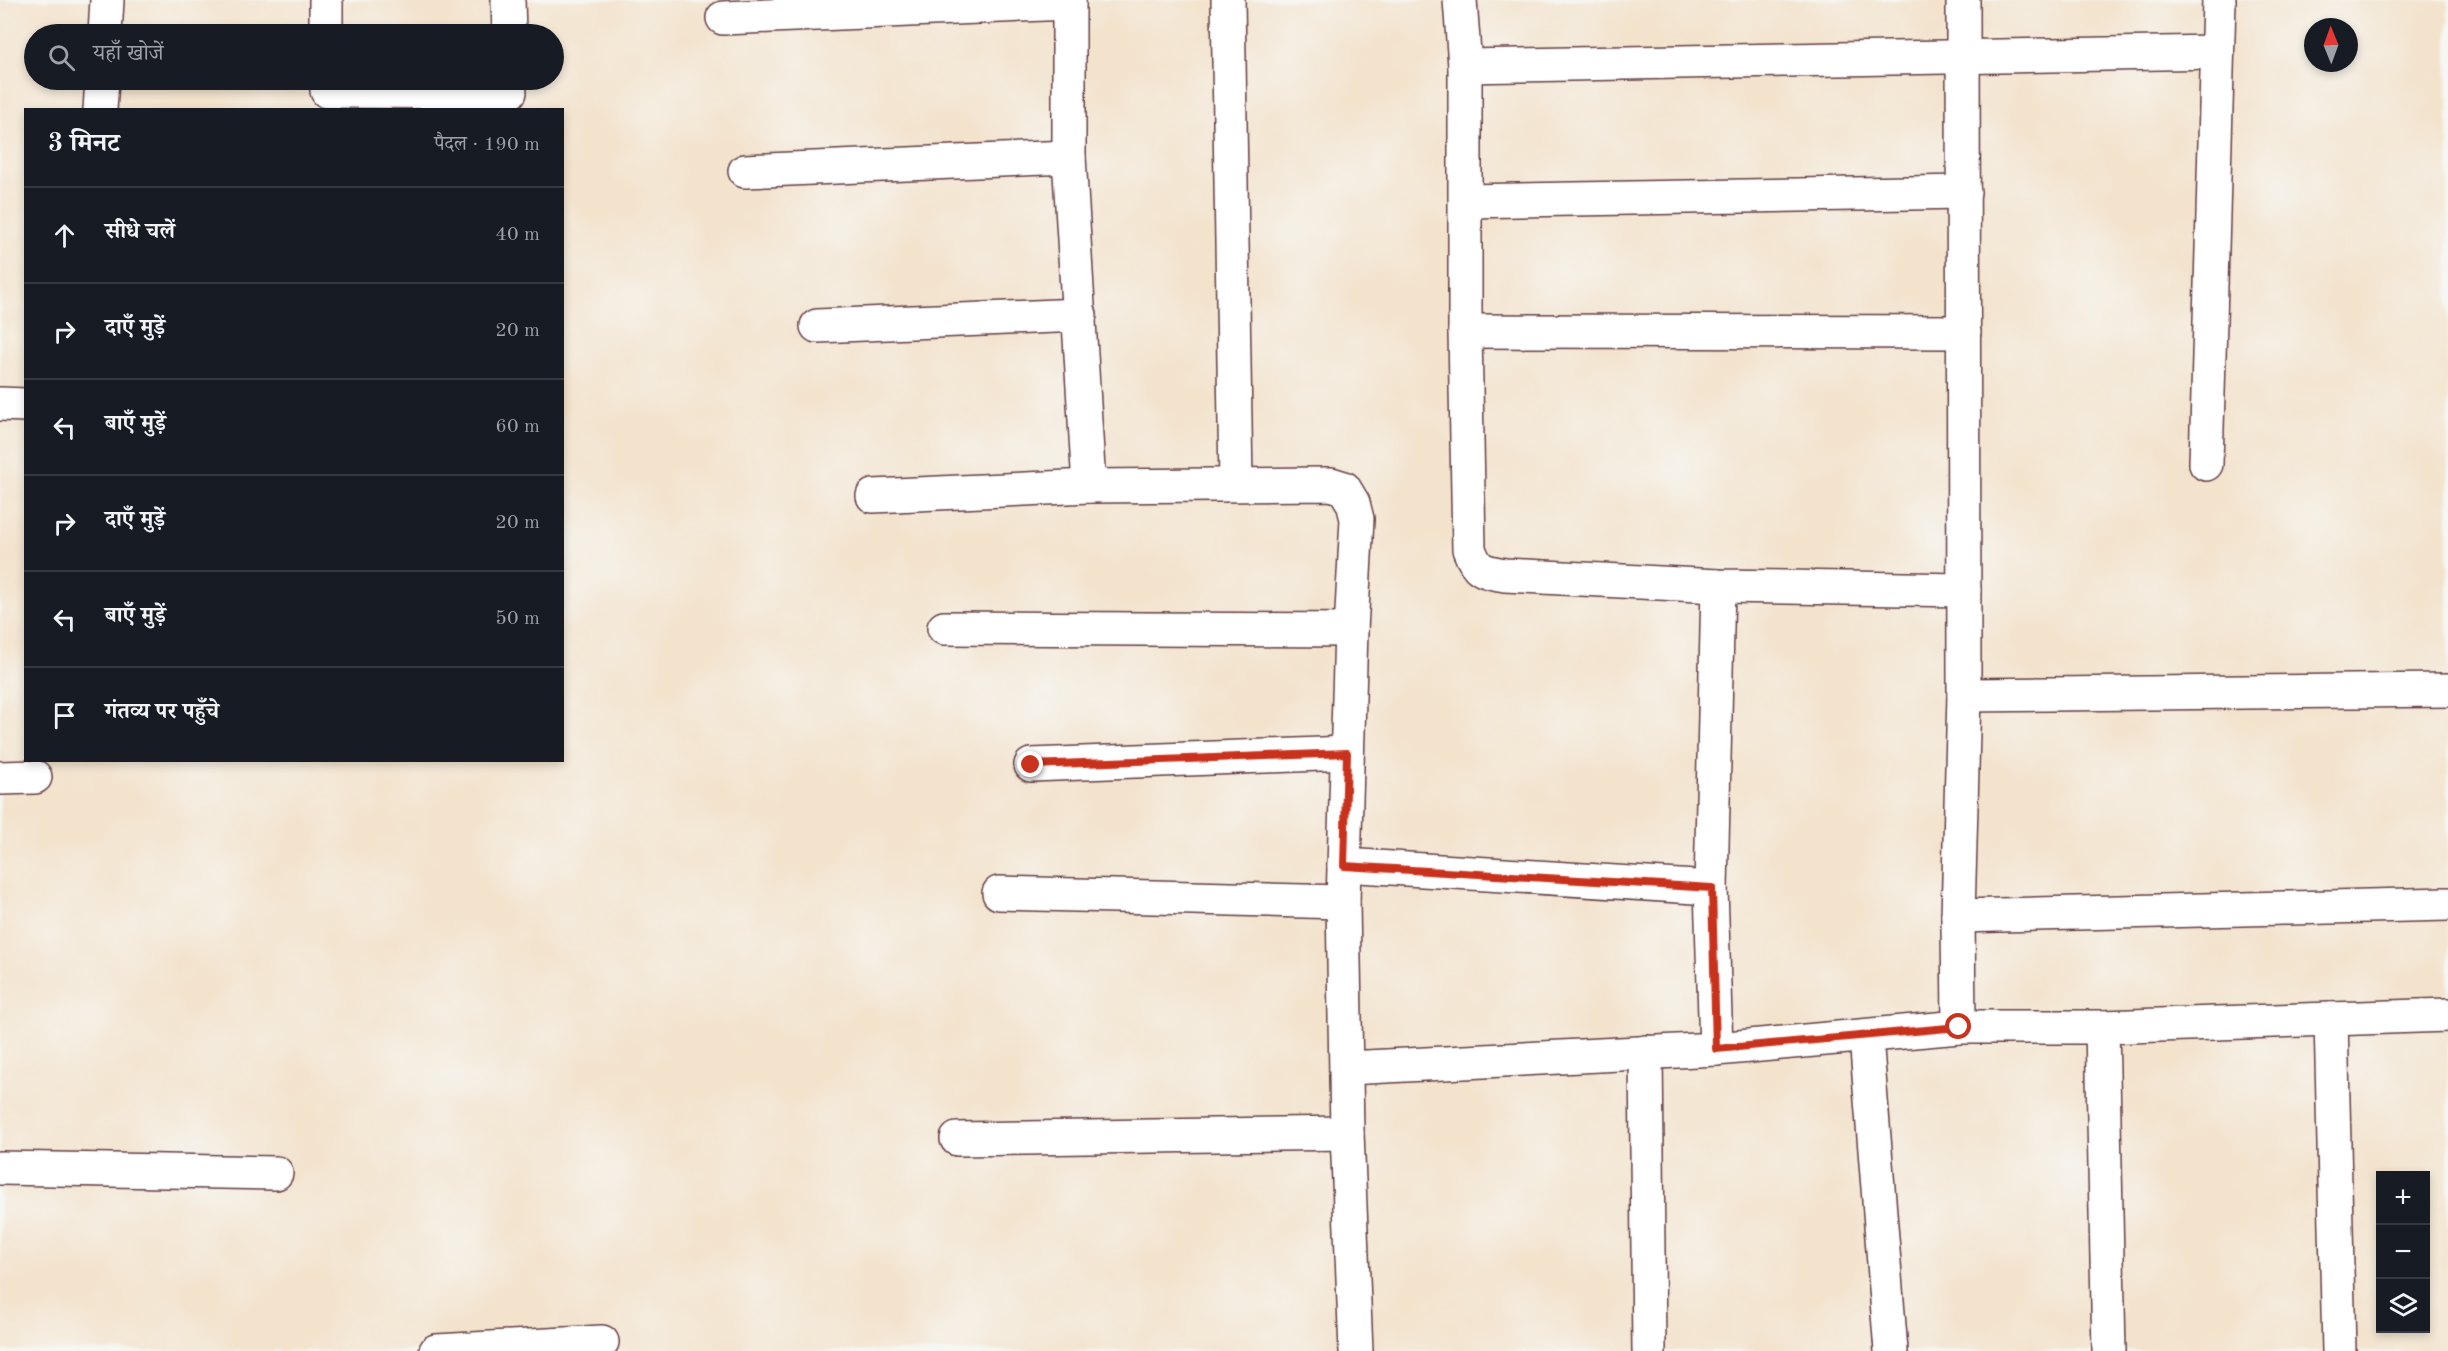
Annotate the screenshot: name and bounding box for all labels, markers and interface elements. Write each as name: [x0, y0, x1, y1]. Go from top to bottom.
north arrow: [2304, 18, 2358, 72]
search box: [24, 24, 564, 90]
icon: search: [45, 41, 78, 74]
text: यहाँ खोजें: [93, 43, 164, 65]
text: 3 मिनट: [48, 131, 120, 157]
text: पैदल · 190 m: [434, 135, 540, 155]
icon: ahead: [48, 219, 81, 252]
text: सीधे चलें: [105, 221, 175, 243]
text: 40 m: [495, 225, 540, 245]
icon: right: [48, 315, 81, 348]
text: दाएँ मुड़ें: [105, 317, 165, 339]
text: 20 m: [495, 321, 540, 341]
icon: left: [48, 411, 81, 444]
text: बाएँ मुड़ें: [105, 413, 166, 435]
text: 60 m: [495, 417, 540, 437]
icon: right: [48, 507, 81, 540]
text: दाएँ मुड़ें: [105, 509, 165, 531]
text: 20 m: [495, 513, 540, 533]
icon: left: [48, 603, 81, 636]
text: बाएँ मुड़ें: [105, 605, 166, 627]
text: 50 m: [495, 609, 540, 629]
icon: arrive: [48, 699, 81, 732]
text: गंतव्य पर पहुँचे: [105, 701, 219, 723]
route end: [1017, 751, 1043, 777]
route start: [1945, 1013, 1971, 1039]
map controls: [2376, 1171, 2430, 1333]
button: +: [2376, 1171, 2430, 1225]
button: −: [2376, 1225, 2430, 1279]
button: layers: [2376, 1279, 2430, 1333]

